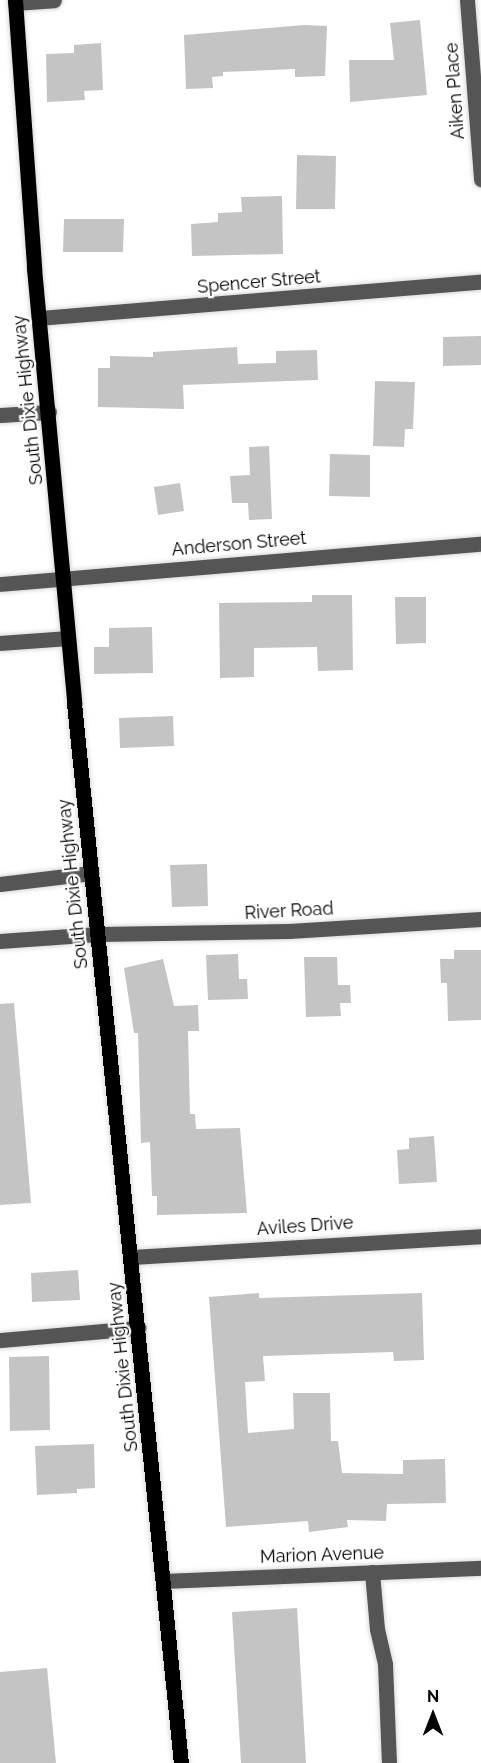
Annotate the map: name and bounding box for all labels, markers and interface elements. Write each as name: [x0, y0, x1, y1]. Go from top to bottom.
street label: Aiken Place: [441, 42, 469, 140]
street label: Spencer Street: [196, 266, 322, 298]
street label: South Dixie Highway: [8, 314, 48, 486]
street label: Anderson Street: [171, 527, 307, 561]
street label: South Dixie Highway: [53, 798, 93, 970]
street label: River Road: [244, 898, 334, 924]
street label: Aviles Drive: [256, 1212, 354, 1240]
street label: South Dixie Highway: [103, 1281, 143, 1453]
street label: Marion Avenue: [259, 1542, 385, 1568]
north arrow: [403, 1685, 463, 1745]
text: N: [427, 1687, 439, 1706]

